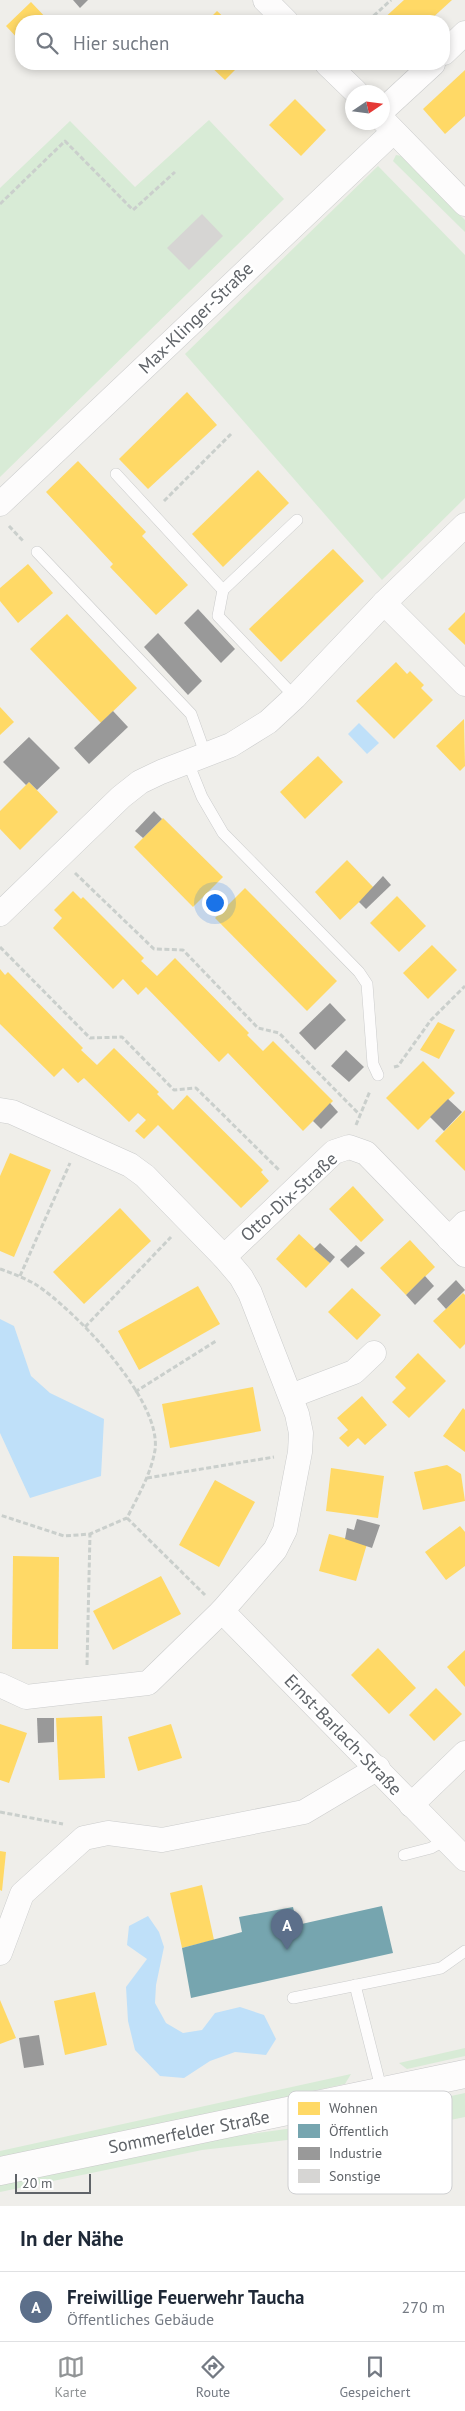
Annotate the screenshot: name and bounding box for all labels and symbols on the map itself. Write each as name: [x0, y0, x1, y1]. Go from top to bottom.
north arrow: [345, 85, 390, 130]
street label: Max-Klinger-Straße: [133, 257, 258, 378]
your location: [202, 890, 228, 916]
street label: Otto-Dix-Straße: [235, 1147, 342, 1246]
street label: Ernst-Barlach-Straße: [280, 1669, 407, 1800]
pin: A: [271, 1909, 303, 1950]
legend: [288, 2091, 452, 2194]
text: Wohnen: [329, 2099, 378, 2117]
street label: Sommerfelder Straße: [106, 2105, 272, 2158]
text: Öffentlich: [329, 2122, 389, 2140]
text: Industrie: [329, 2144, 382, 2162]
text: Sonstige: [329, 2167, 381, 2185]
scale bar: [15, 2171, 91, 2194]

